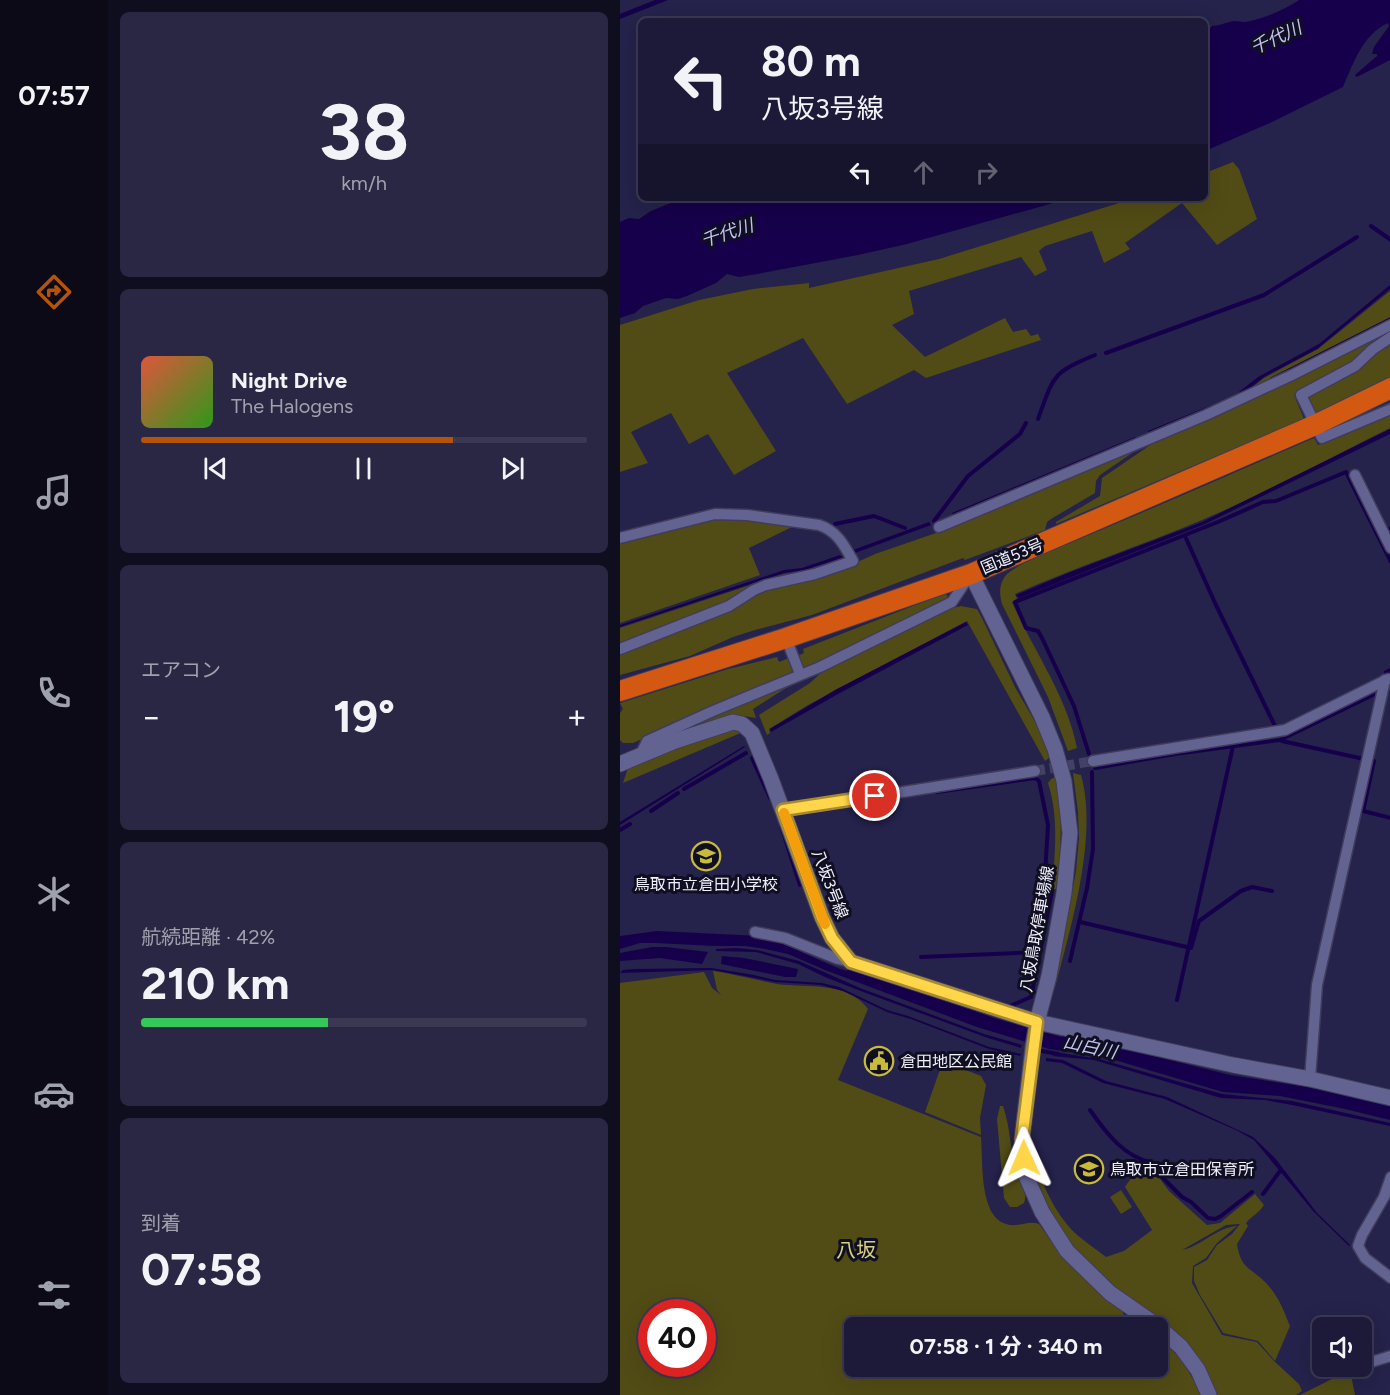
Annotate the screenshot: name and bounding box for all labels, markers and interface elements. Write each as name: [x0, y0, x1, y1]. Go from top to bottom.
water label: 千代川: [1247, 16, 1307, 59]
text: 80 m: [761, 36, 861, 87]
icon: left: [662, 42, 740, 120]
text: 07:57: [18, 79, 90, 112]
text: 38: [318, 85, 410, 179]
text: 八坂3号線: [761, 92, 884, 125]
icon: left: [844, 156, 877, 189]
icon: ahead: [907, 156, 940, 189]
icon: right: [970, 156, 1003, 189]
text: km/h: [341, 171, 387, 195]
water label: 千代川: [698, 214, 758, 252]
icon: directions: [33, 271, 75, 313]
text: Night Drive: [231, 367, 347, 394]
text: The Halogens: [231, 394, 353, 418]
icon: previous: [199, 452, 232, 485]
icon: pause: [347, 452, 380, 485]
icon: next: [496, 452, 529, 485]
icon: music: [33, 471, 75, 513]
street label: 国道53号: [978, 534, 1046, 578]
text: エアコン: [141, 658, 221, 682]
icon: phone: [33, 672, 75, 714]
text: 19°: [333, 689, 395, 743]
text: −: [141, 697, 162, 736]
text: +: [566, 697, 587, 736]
pin: [849, 770, 900, 821]
icon: arrive: [858, 779, 891, 812]
school or university icon: 鳥取市立倉田小学校: [690, 840, 722, 872]
street label: 八坂3号線: [808, 847, 852, 921]
street label: 八坂鳥取停車場線: [1017, 864, 1057, 994]
icon: climate: [33, 873, 75, 915]
place label: 鳥取市立倉田小学校: [634, 875, 778, 894]
text: 航続距離 · 42%: [141, 925, 275, 949]
text: 210 km: [141, 956, 289, 1010]
water label: 山白川: [1061, 1031, 1121, 1064]
public building icon: 倉田地区公民館: [863, 1045, 895, 1077]
place label: 倉田地区公民館: [900, 1052, 1012, 1071]
icon: car: [33, 1073, 75, 1115]
position arrow: [992, 1126, 1056, 1190]
school or university icon: 鳥取市立倉田保育所: [1073, 1153, 1105, 1185]
place label: 鳥取市立倉田保育所: [1110, 1160, 1254, 1179]
text: 到着: [141, 1211, 181, 1235]
district label: 八坂: [836, 1238, 876, 1262]
text: 07:58: [141, 1242, 262, 1296]
icon: filters: [33, 1274, 75, 1316]
speed limit sign: 40: [638, 1299, 716, 1377]
map controls: [1312, 1317, 1372, 1377]
button: sound: [1312, 1317, 1372, 1377]
text: 07:58 · 1 分 · 340 m: [909, 1333, 1103, 1360]

